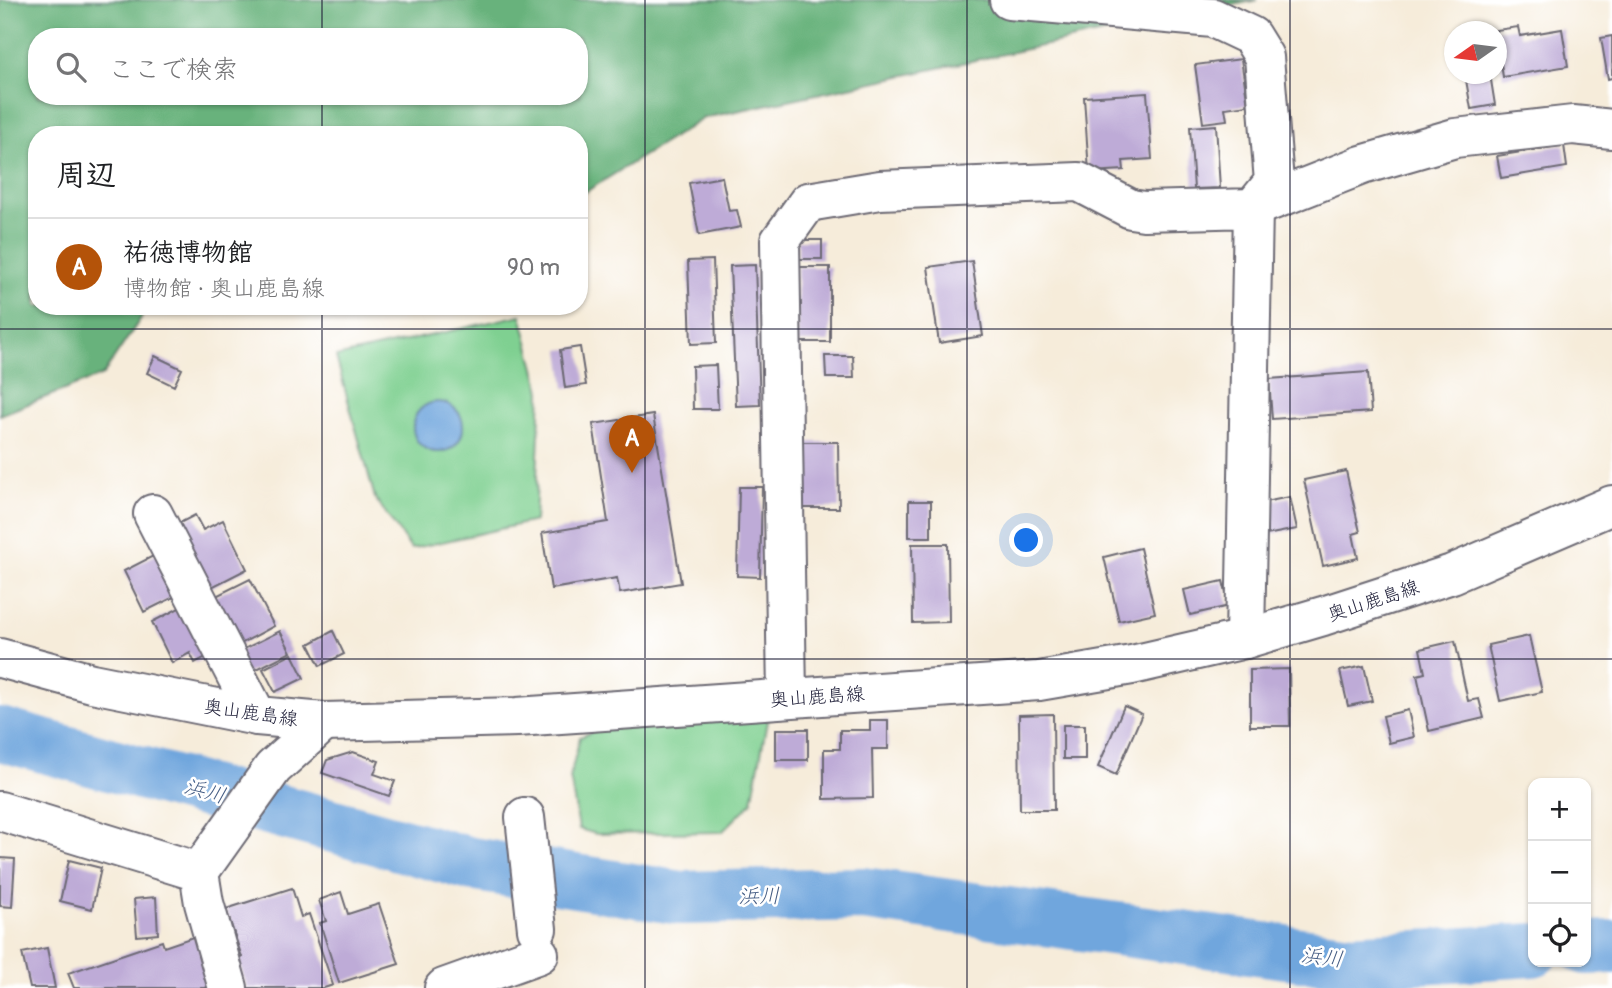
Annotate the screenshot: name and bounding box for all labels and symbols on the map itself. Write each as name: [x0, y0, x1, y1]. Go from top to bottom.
north arrow: [1444, 21, 1507, 84]
pin: A: [609, 415, 655, 473]
your location: [1009, 523, 1043, 557]
street label: 奥山鹿島線: [1324, 575, 1422, 627]
street label: 奥山鹿島線: [769, 682, 865, 712]
street label: 奥山鹿島線: [202, 694, 300, 731]
water label: 浜川: [181, 773, 229, 810]
water label: 浜川: [738, 883, 780, 910]
water label: 浜川: [1299, 942, 1344, 973]

